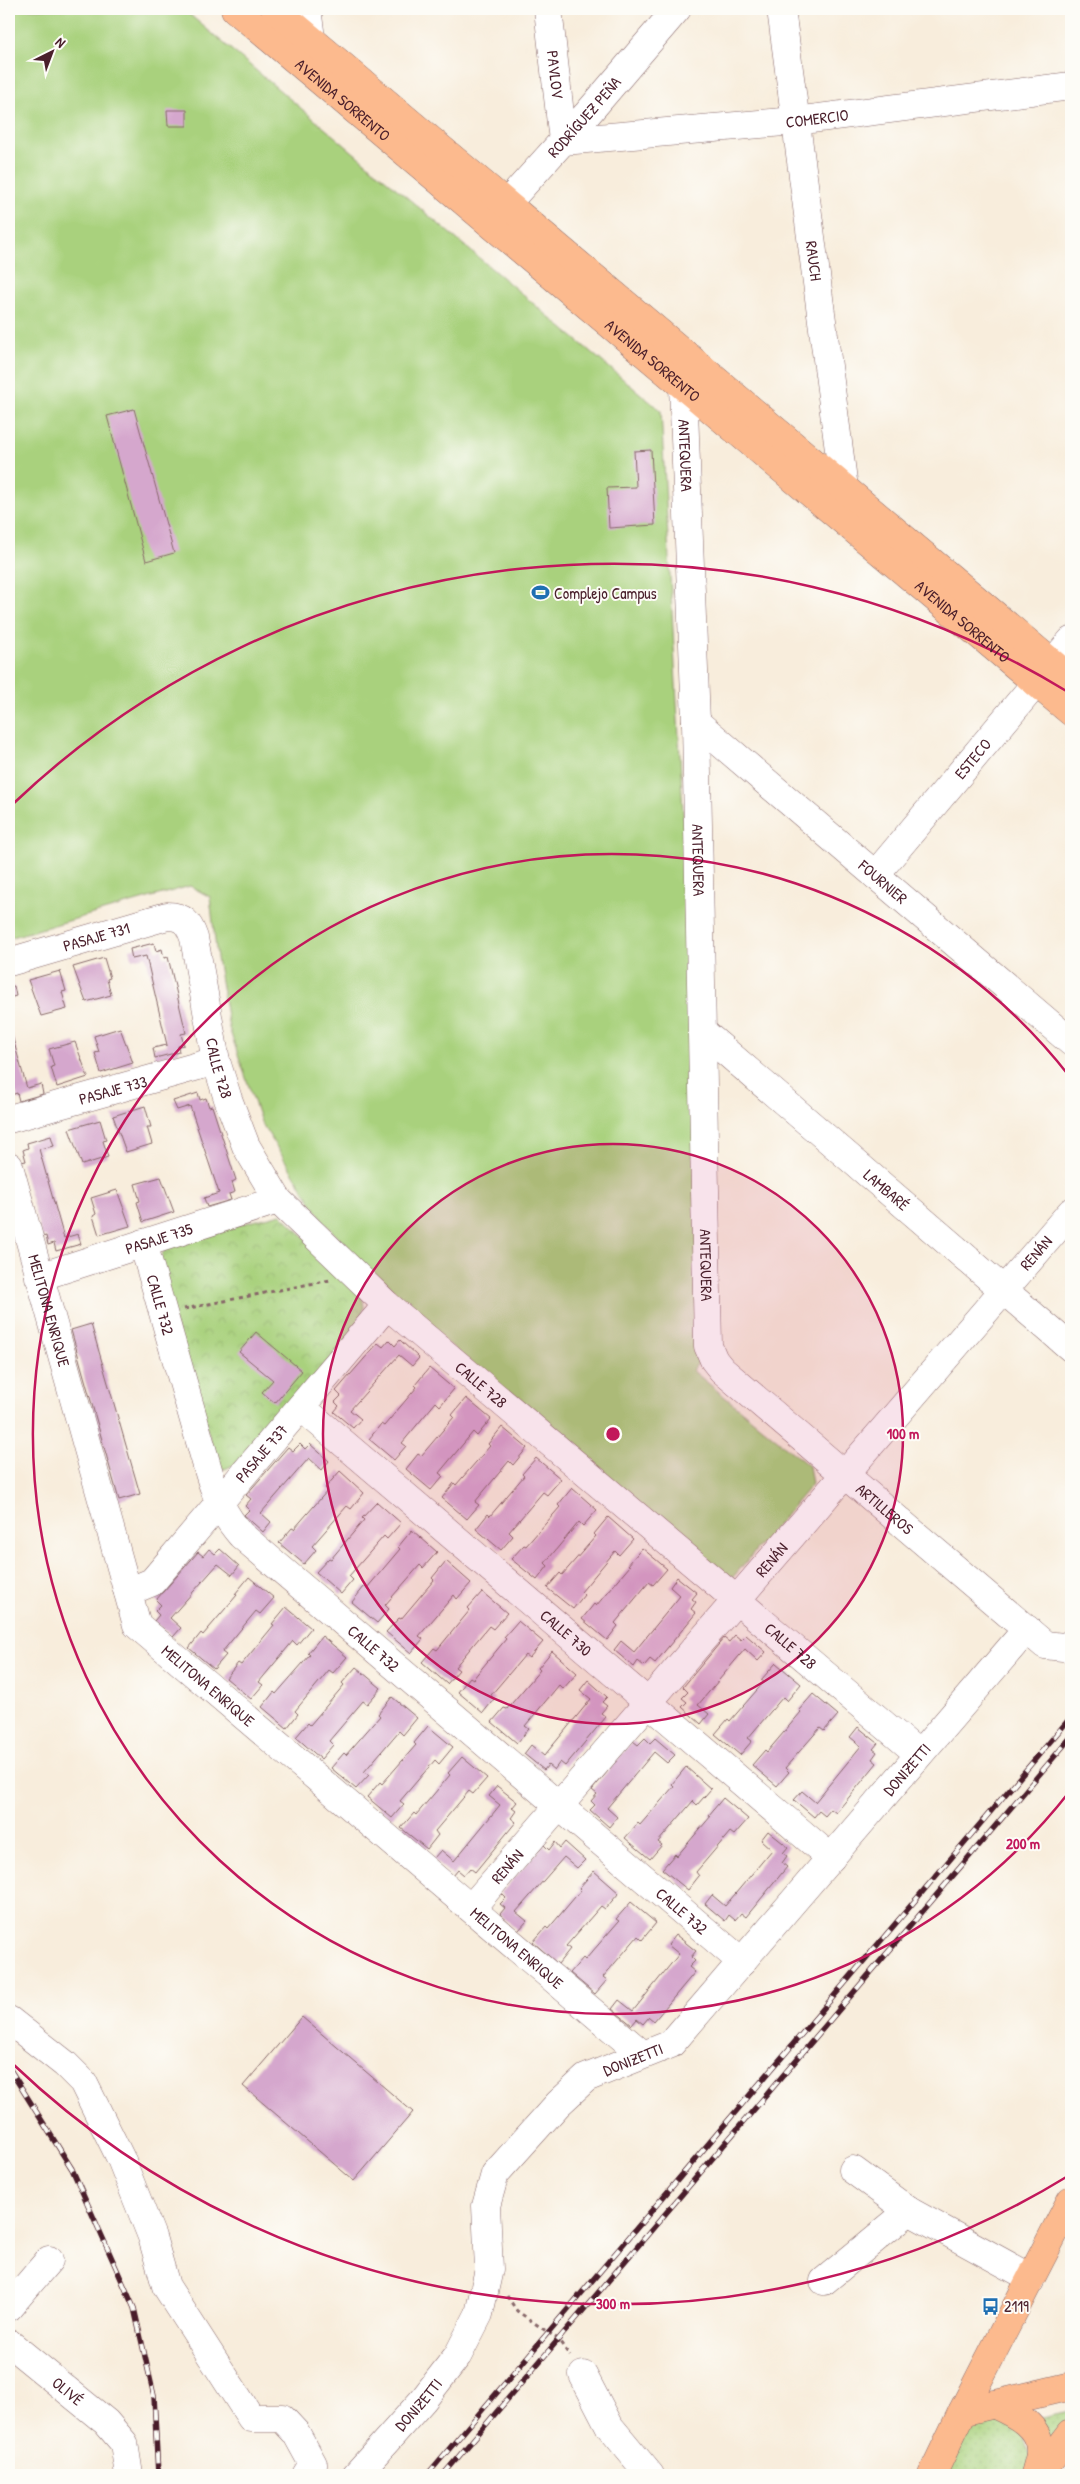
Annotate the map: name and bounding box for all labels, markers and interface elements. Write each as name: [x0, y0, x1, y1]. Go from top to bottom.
north arrow: [28, 28, 78, 78]
text: N: [52, 32, 71, 52]
street label: PAVLOV: [542, 49, 569, 100]
street label: AVENIDA SORRENTO: [291, 53, 395, 146]
street label: RODRÍGUEZ PEÑA: [542, 71, 626, 162]
street label: COMERCIO: [785, 103, 850, 133]
street label: RAUCH: [801, 239, 828, 282]
street label: AVENIDA SORRENTO: [601, 314, 705, 407]
street label: ANTEQUERA: [673, 419, 698, 492]
street label: AVENIDA SORRENTO: [911, 575, 1015, 668]
place label: Complejo Campus: [554, 582, 657, 604]
sports icon: Complejo Campus: [530, 583, 550, 603]
street label: ESTECO: [949, 733, 996, 783]
street label: ANTEQUERA: [687, 824, 710, 897]
street label: FOURNIER: [853, 854, 912, 909]
street label: PASAJE 731: [61, 916, 132, 957]
street label: CALLE 728: [201, 1036, 238, 1101]
street label: PASAJE 733: [76, 1070, 149, 1110]
street label: LAMBARÉ: [859, 1164, 914, 1215]
street label: PASAJE 735: [123, 1217, 195, 1259]
street label: ANTEQUERA: [695, 1229, 718, 1302]
street label: RENÁN: [1015, 1231, 1057, 1275]
street label: MELITONA ENRIQUE: [23, 1252, 75, 1369]
street label: CALLE 732: [142, 1272, 180, 1338]
street label: CALLE 728: [450, 1356, 512, 1413]
street label: PASAJE 737: [230, 1419, 293, 1487]
text: 100 m: [887, 1423, 919, 1444]
centre of rings: [604, 1425, 622, 1443]
street label: ARTILLEROS: [852, 1478, 919, 1540]
street label: RENÁN: [750, 1538, 792, 1582]
street label: CALLE 730: [535, 1604, 597, 1661]
street label: CALLE 728: [760, 1617, 821, 1674]
street label: CALLE 732: [343, 1620, 405, 1677]
street label: MELITONA ENRIQUE: [157, 1640, 259, 1731]
street label: DONIZETTI: [878, 1738, 935, 1800]
text: 200 m: [1006, 1833, 1040, 1854]
street label: RENÁN: [486, 1844, 528, 1888]
street label: CALLE 732: [651, 1882, 713, 1940]
street label: MELITONA ENRIQUE: [466, 1902, 568, 1994]
street label: DONIZETTI: [600, 2037, 666, 2081]
text: 300 m: [596, 2293, 630, 2314]
place label: 2119: [1004, 2295, 1029, 2317]
bus stop icon: 2119: [980, 2296, 1000, 2316]
street label: OLIVÉ: [48, 2372, 88, 2410]
street label: DONIZETTI: [390, 2374, 447, 2436]

